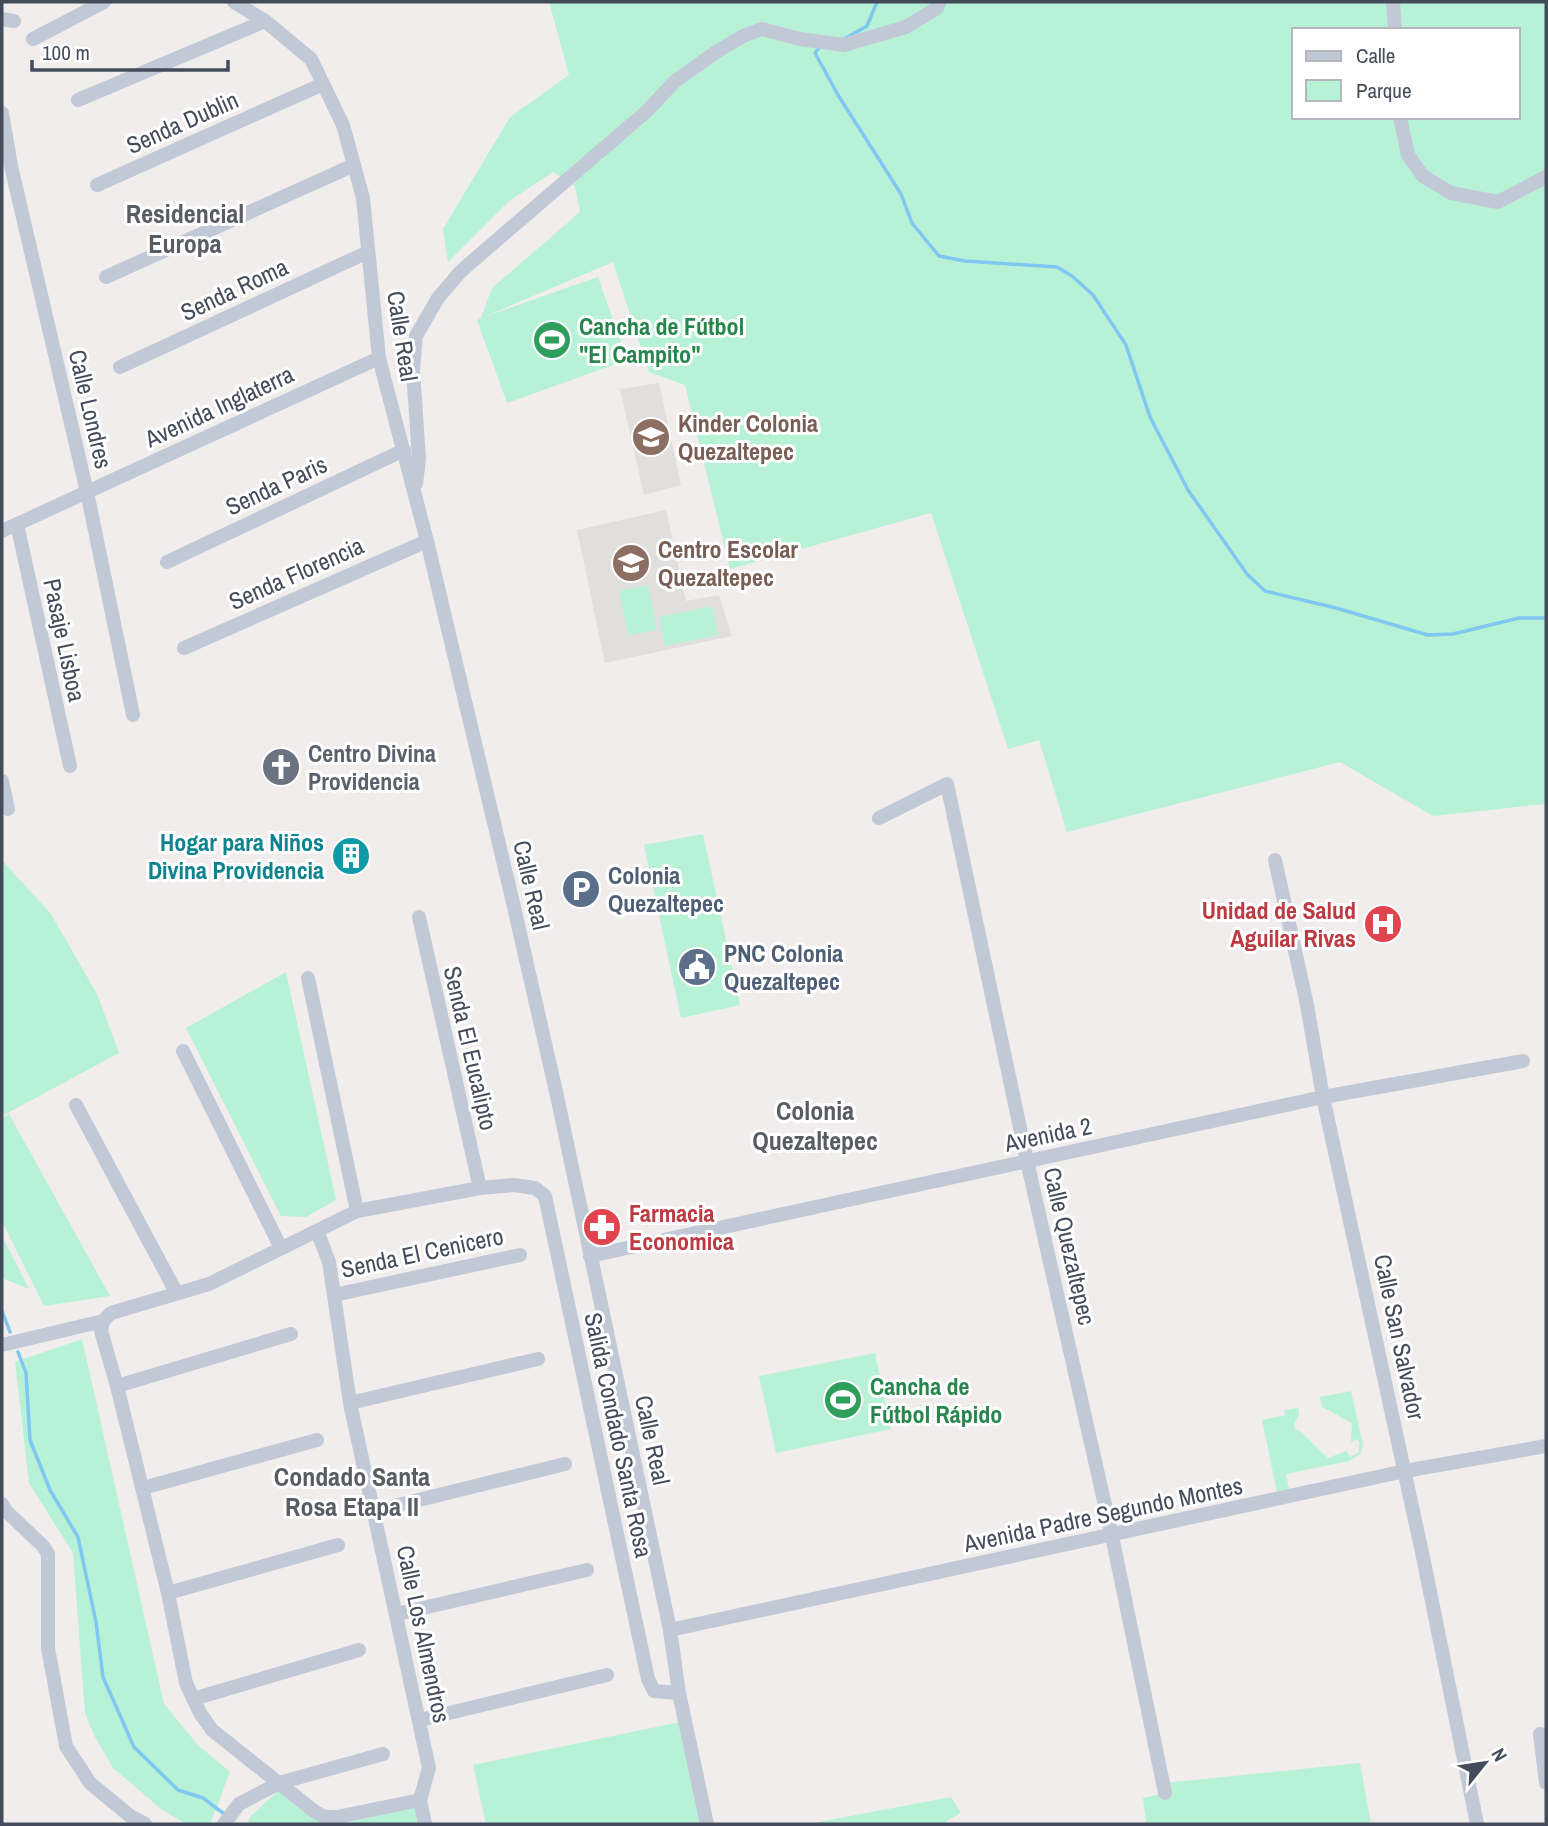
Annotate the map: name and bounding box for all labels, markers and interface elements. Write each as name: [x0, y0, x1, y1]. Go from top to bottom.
scale bar: [32, 28, 228, 72]
legend: [1292, 28, 1520, 119]
text: 100 m: [42, 38, 90, 67]
text: Calle: [1356, 41, 1395, 70]
text: Parque: [1356, 76, 1412, 105]
street label: Senda Dublin: [121, 83, 243, 161]
district label: Residencial Europa: [126, 196, 244, 261]
street label: Senda Roma: [175, 250, 293, 328]
street label: Calle Real: [380, 289, 426, 383]
place label: Cancha de Fútbol "El Campito": [579, 310, 744, 370]
sports icon: Cancha de Fútbol "El Campito": [531, 319, 573, 361]
street label: Calle Londres: [62, 346, 120, 472]
street label: Avenida Inglaterra: [139, 358, 299, 455]
place label: Kinder Colonia Quezaltepec: [678, 407, 818, 467]
school or university icon: Kinder Colonia Quezaltepec: [630, 416, 672, 458]
street label: Senda Paris: [220, 448, 332, 522]
street label: Senda Florencia: [224, 529, 369, 617]
place label: Centro Escolar Quezaltepec: [658, 533, 798, 593]
school or university icon: Centro Escolar Quezaltepec: [610, 542, 652, 584]
street label: Pasaje Lisboa: [36, 576, 94, 704]
place label: Centro Divina Providencia: [308, 737, 436, 797]
church icon: Centro Divina Providencia: [260, 746, 302, 788]
place label: Hogar para Niños Divina Providencia: [148, 826, 324, 886]
building icon: Hogar para Niños Divina Providencia: [330, 835, 372, 877]
street label: Calle Real: [506, 837, 558, 933]
place label: Colonia Quezaltepec: [608, 859, 724, 919]
parking icon: Colonia Quezaltepec: [560, 868, 602, 910]
place label: Unidad de Salud Aguilar Rivas: [1202, 894, 1356, 954]
hospital icon: Unidad de Salud Aguilar Rivas: [1362, 903, 1404, 945]
place label: PNC Colonia Quezaltepec: [724, 937, 843, 997]
public building icon: PNC Colonia Quezaltepec: [676, 946, 718, 988]
street label: Senda El Eucalipto: [437, 963, 505, 1133]
district label: Colonia Quezaltepec: [752, 1093, 878, 1158]
street label: Avenida 2: [1001, 1109, 1095, 1159]
street label: Calle Quezaltepec: [1036, 1164, 1104, 1328]
place label: Farmacia Economica: [629, 1197, 734, 1257]
pharmacy icon: Farmacia Economica: [581, 1206, 623, 1248]
street label: Senda El Cenicero: [338, 1219, 506, 1285]
street label: Calle San Salvador: [1367, 1251, 1433, 1423]
street label: Salida Condado Santa Rosa: [577, 1310, 661, 1560]
place label: Cancha de Fútbol Rápido: [870, 1370, 1002, 1430]
sports icon: Cancha de Fútbol Rápido: [822, 1379, 864, 1421]
street label: Calle Real: [628, 1392, 678, 1488]
district label: Condado Santa Rosa Etapa II: [274, 1459, 430, 1524]
street label: Avenida Padre Segundo Montes: [960, 1469, 1245, 1559]
street label: Calle Los Almendros: [390, 1542, 458, 1726]
north arrow: [1450, 1728, 1520, 1798]
text: N: [1486, 1743, 1514, 1766]

